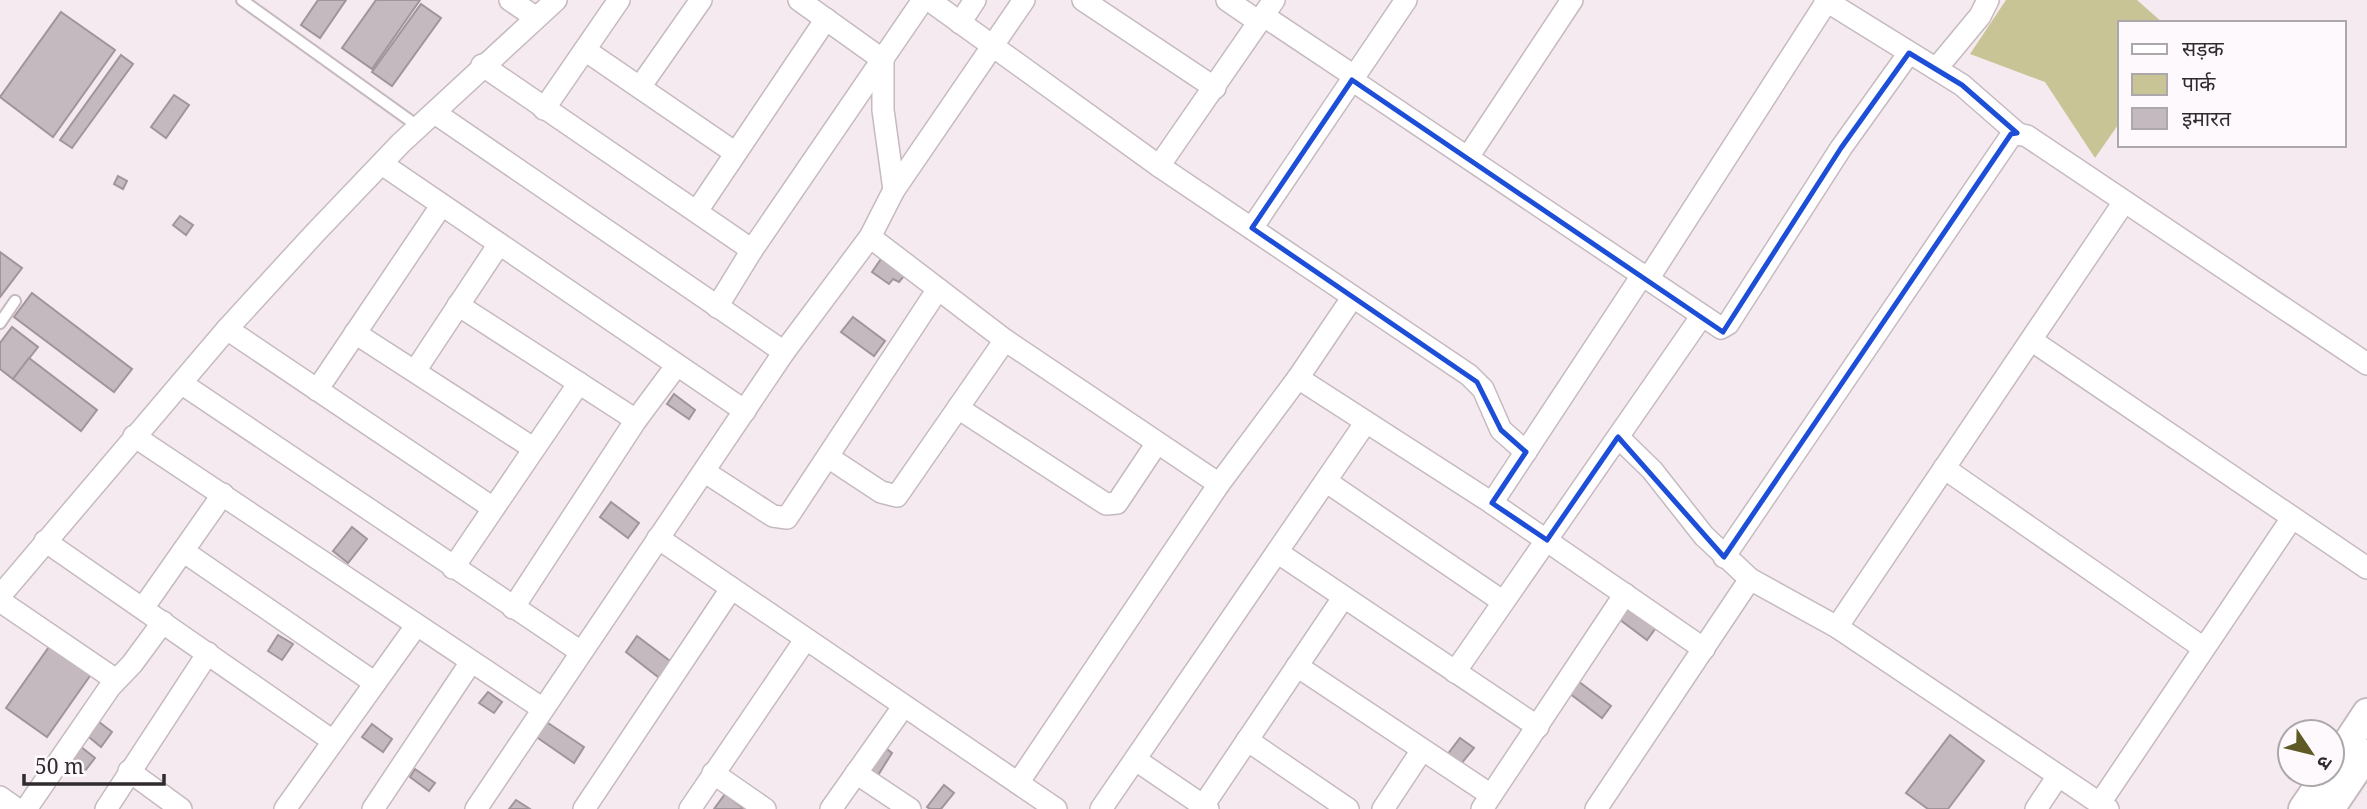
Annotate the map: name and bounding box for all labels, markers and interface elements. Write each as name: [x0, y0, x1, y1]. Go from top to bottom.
legend: [2118, 21, 2346, 147]
text: सड़क: [2182, 34, 2224, 62]
text: पार्क: [2182, 69, 2216, 97]
text: इमारत: [2182, 104, 2232, 132]
north arrow: [2276, 718, 2346, 788]
scale bar: [24, 742, 164, 786]
text: उ: [2311, 751, 2339, 775]
text: 50 m: [35, 752, 84, 780]

